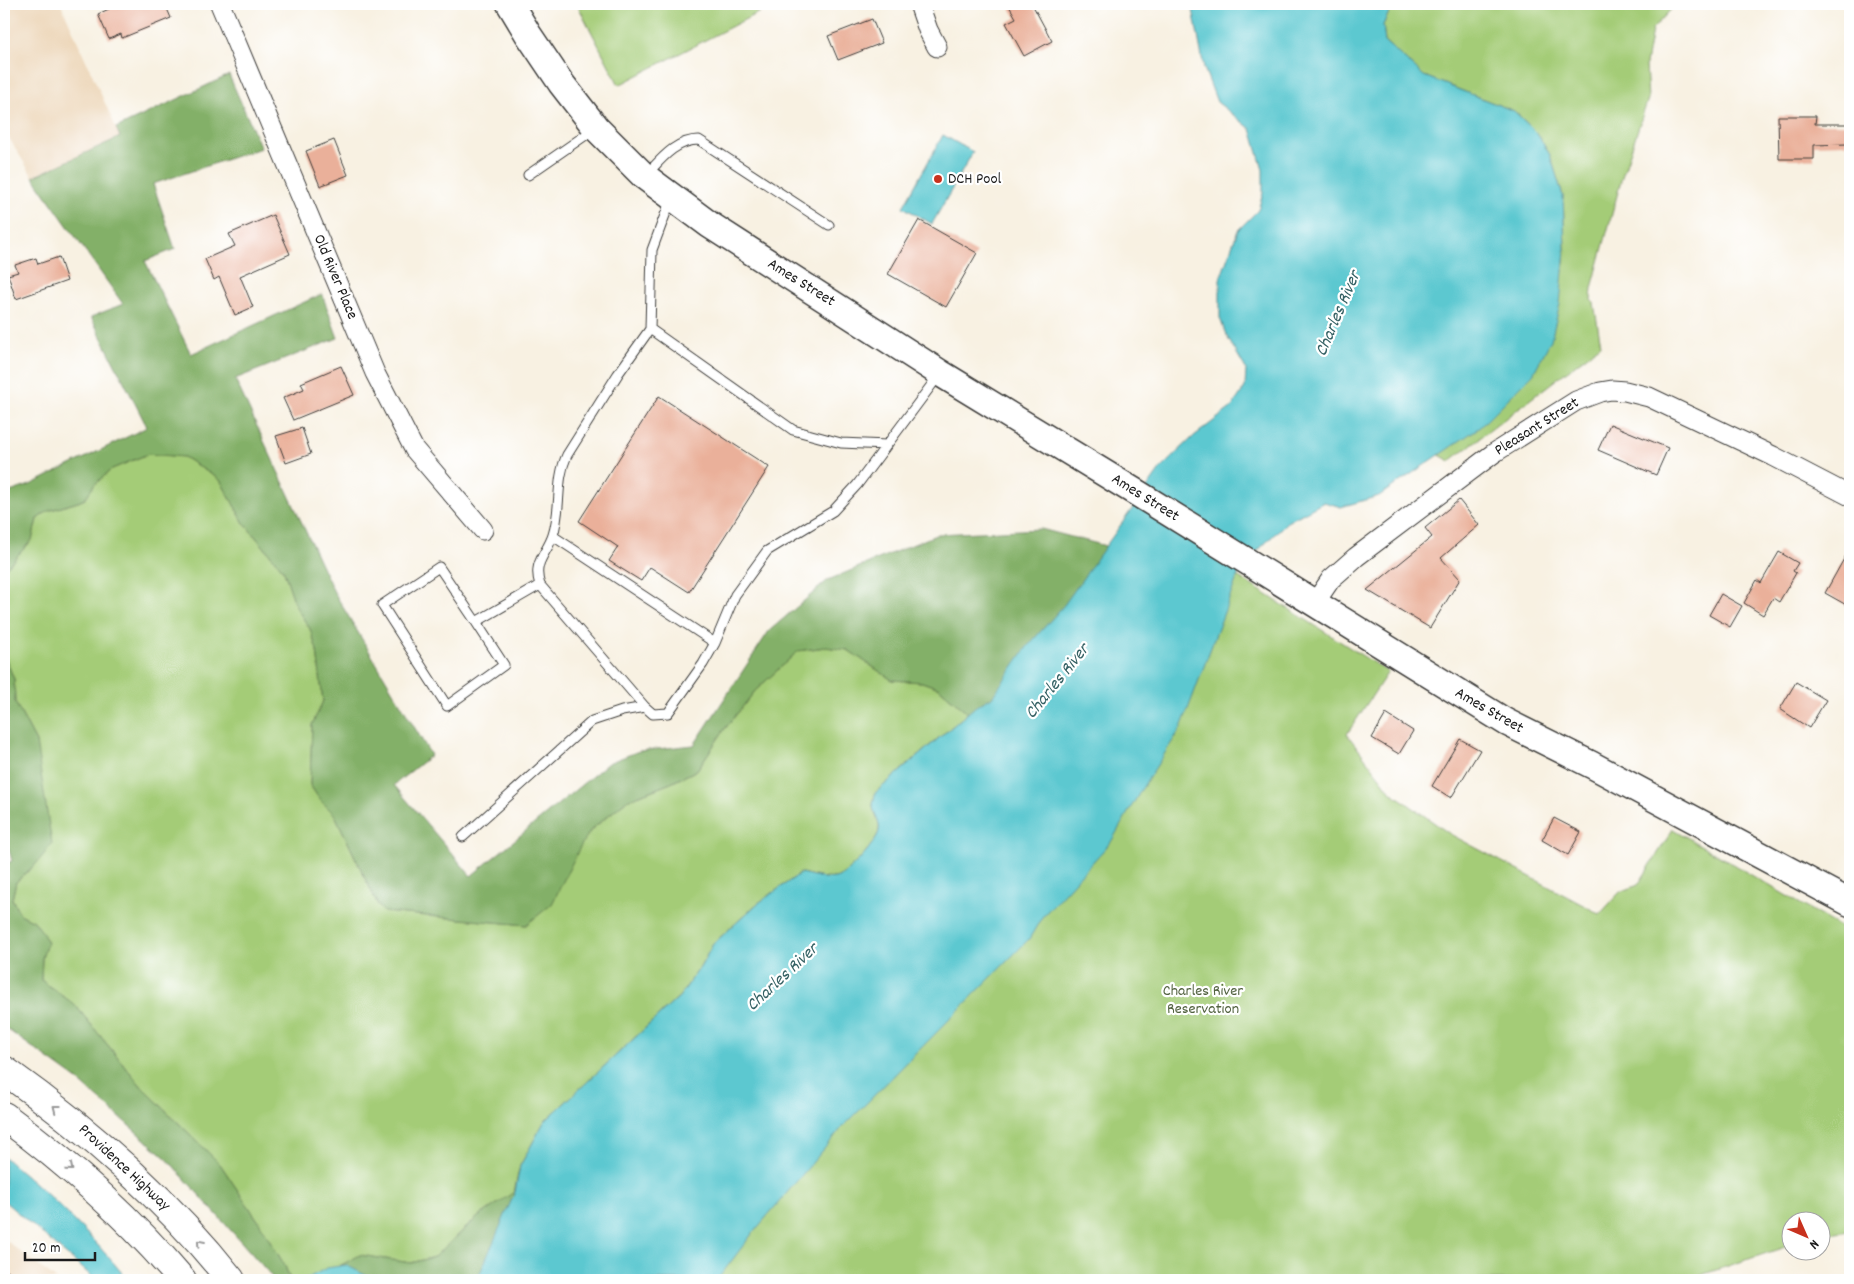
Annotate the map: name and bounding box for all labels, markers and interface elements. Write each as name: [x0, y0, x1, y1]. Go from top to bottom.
place label: DCH Pool: [948, 168, 1002, 191]
marker: DCH Pool: [932, 173, 944, 185]
street label: Old River Place: [307, 231, 363, 323]
street label: Ames Street: [763, 253, 839, 313]
water label: Charles River: [1310, 265, 1369, 360]
street label: Pleasant Street: [1490, 392, 1584, 462]
street label: Ames Street: [1107, 468, 1183, 528]
water label: Charles River: [1020, 637, 1098, 725]
street label: Ames Street: [1450, 682, 1528, 740]
water label: Charles River: [741, 936, 826, 1018]
park label: Charles River Reservation: [1163, 980, 1243, 1021]
one-way arrow: [53, 1106, 62, 1114]
street label: Providence Highway: [73, 1119, 176, 1217]
one-way arrow: [64, 1162, 73, 1171]
north arrow: [1782, 1212, 1832, 1262]
scale bar: [25, 1229, 95, 1261]
text: N: [1804, 1234, 1823, 1253]
text: 20 m: [32, 1238, 60, 1260]
one-way arrow: [197, 1240, 206, 1249]

